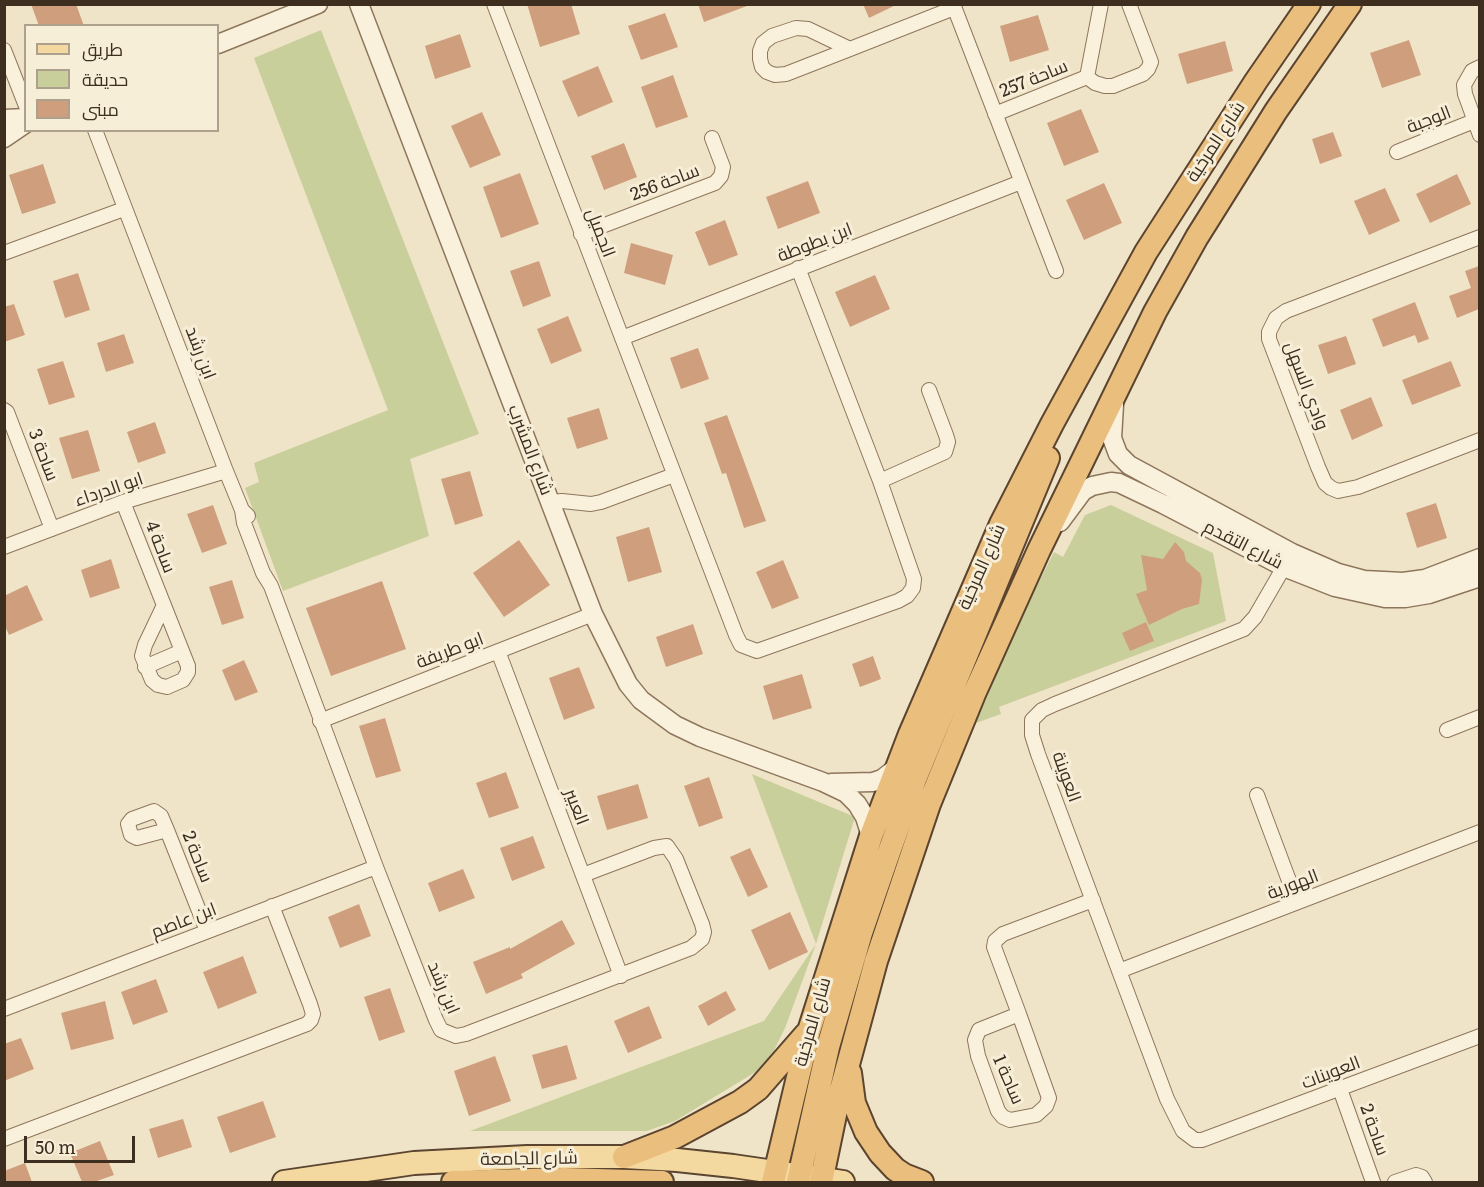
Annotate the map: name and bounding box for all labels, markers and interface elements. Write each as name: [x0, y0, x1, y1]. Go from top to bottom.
legend: [24, 24, 219, 132]
text: طريق: [82, 35, 123, 62]
street label: ساحة 257: [997, 56, 1071, 102]
text: حديقة: [82, 65, 128, 92]
text: مبنى: [82, 95, 119, 122]
street label: شارع المرخية: [1182, 98, 1250, 186]
street label: الوجبة: [1404, 102, 1454, 138]
street label: ساحة 256: [627, 160, 703, 206]
street label: الجميل: [581, 205, 619, 261]
street label: ابن بطوطة: [775, 219, 855, 267]
street label: ابن رشد: [180, 323, 220, 383]
street label: وادي السهل: [1279, 339, 1333, 433]
street label: شارع المشرب: [503, 402, 557, 498]
street label: ساحة 3: [23, 426, 63, 484]
street label: ابو الدرداء: [72, 468, 146, 512]
street label: شارع التقدم: [1200, 516, 1286, 574]
street label: ساحة 4: [140, 518, 180, 576]
street label: شارع المرخية: [954, 521, 1010, 613]
street label: ابو طريفة: [413, 628, 487, 674]
street label: العوينة: [1047, 749, 1085, 805]
street label: العبير: [559, 786, 593, 828]
street label: ساحة 2: [177, 828, 217, 886]
street label: الهورية: [1264, 865, 1322, 905]
street label: ابن عاصم: [148, 899, 220, 943]
street label: ابن رشد: [422, 958, 464, 1018]
street label: شارع المرخية: [790, 975, 836, 1069]
street label: ساحة 1: [988, 1052, 1028, 1108]
street label: العوينات: [1299, 1052, 1363, 1094]
street label: ساحة 2: [1355, 1101, 1393, 1159]
scale bar: [27, 1124, 138, 1162]
text: 50 m: [35, 1133, 76, 1160]
street label: شارع الجامعة: [480, 1147, 578, 1171]

